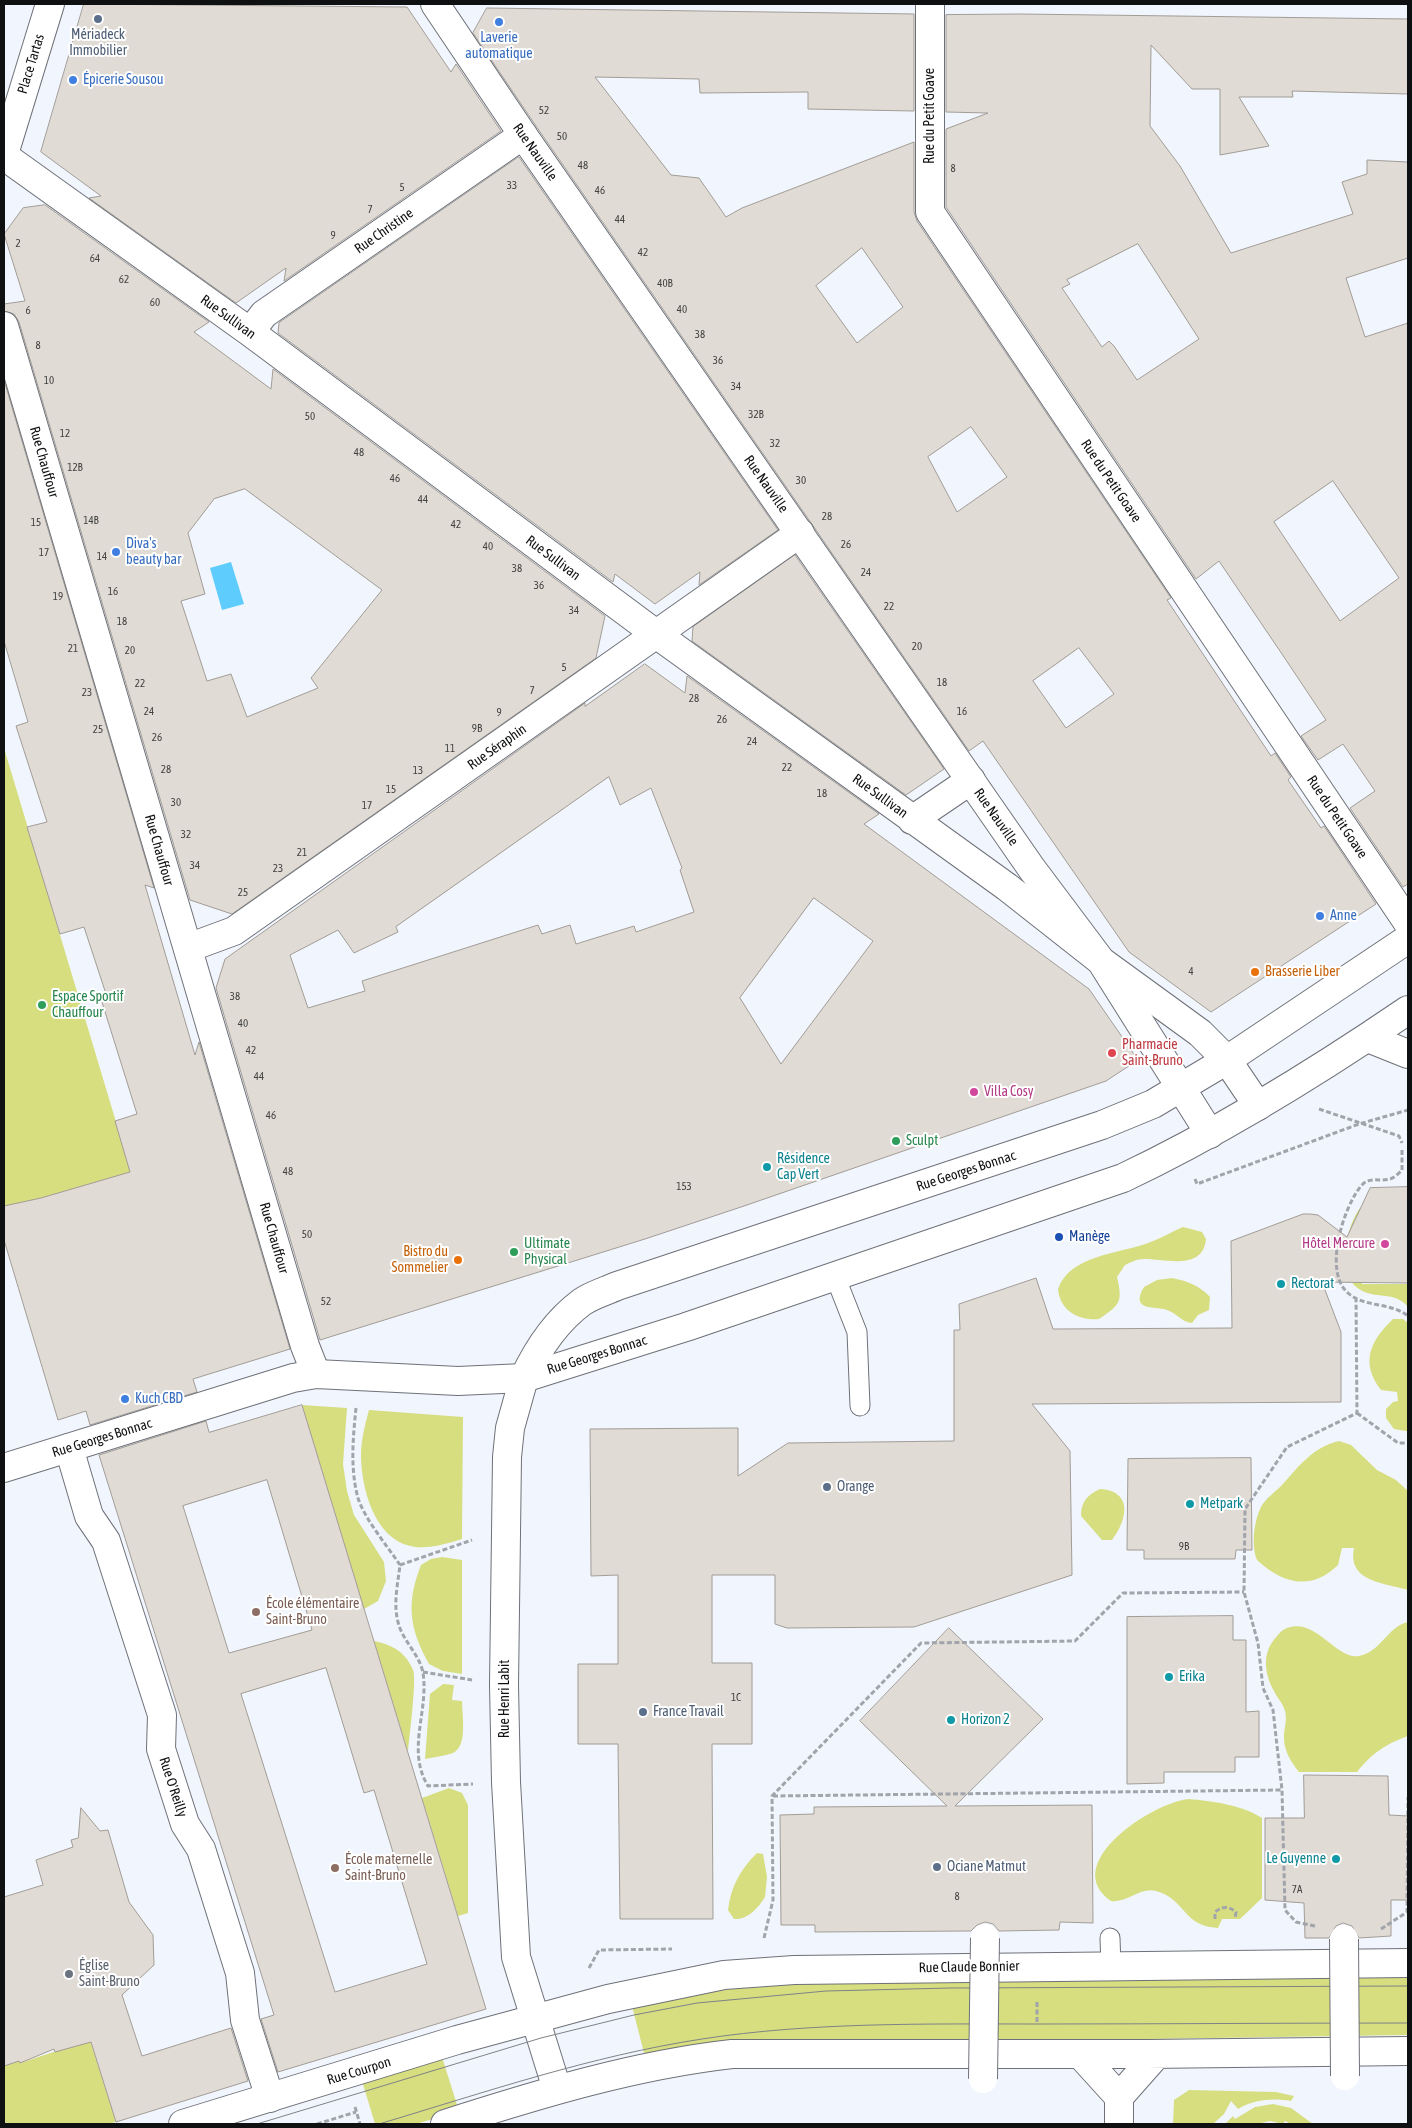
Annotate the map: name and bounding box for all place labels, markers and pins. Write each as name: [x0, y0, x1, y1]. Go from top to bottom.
marker: Mériadeck Immobilier: [92, 13, 104, 25]
marker: Laverie automatique: [493, 16, 505, 28]
place label: Mériadeck Immobilier: [69, 27, 127, 59]
place label: Laverie automatique: [465, 30, 533, 62]
place label: Épicerie Sousou: [83, 72, 163, 88]
marker: Épicerie Sousou: [67, 74, 79, 86]
place label: Diva's beauty bar: [126, 536, 181, 568]
marker: Diva's beauty bar: [110, 546, 122, 558]
place label: Anne: [1330, 908, 1357, 924]
marker: Anne: [1314, 910, 1326, 922]
place label: Brasserie Liber: [1265, 964, 1340, 980]
marker: Brasserie Liber: [1249, 966, 1261, 978]
place label: Espace Sportif Chauffour: [52, 989, 124, 1022]
marker: Espace Sportif Chauffour: [36, 999, 48, 1011]
place label: Pharmacie Saint-Bruno: [1122, 1037, 1183, 1070]
marker: Pharmacie Saint-Bruno: [1106, 1047, 1118, 1059]
place label: Villa Cosy: [984, 1084, 1034, 1100]
marker: Villa Cosy: [968, 1086, 980, 1098]
place label: Sculpt: [906, 1133, 938, 1149]
marker: Sculpt: [890, 1135, 902, 1147]
place label: Résidence Cap Vert: [777, 1151, 830, 1184]
marker: Résidence Cap Vert: [761, 1161, 773, 1173]
place label: Manège: [1069, 1229, 1110, 1245]
marker: Manège: [1053, 1231, 1065, 1243]
place label: Ultimate Physical: [524, 1236, 570, 1268]
place label: Hôtel Mercure: [1302, 1236, 1375, 1252]
marker: Hôtel Mercure: [1379, 1238, 1391, 1250]
place label: Bistro du Sommelier: [392, 1244, 448, 1276]
marker: Ultimate Physical: [508, 1246, 520, 1258]
marker: Bistro du Sommelier: [452, 1254, 464, 1266]
place label: Rectorat: [1291, 1276, 1334, 1292]
marker: Rectorat: [1275, 1278, 1287, 1290]
place label: Kuch CBD: [135, 1391, 183, 1407]
marker: Kuch CBD: [119, 1393, 131, 1405]
place label: Orange: [837, 1479, 874, 1495]
marker: Orange: [821, 1481, 833, 1493]
place label: Metpark: [1200, 1496, 1243, 1512]
marker: Metpark: [1184, 1498, 1196, 1510]
place label: École élémentaire Saint-Bruno: [266, 1596, 359, 1628]
marker: École élémentaire Saint-Bruno: [250, 1606, 262, 1618]
place label: Erika: [1179, 1669, 1205, 1685]
marker: Erika: [1163, 1671, 1175, 1683]
place label: France Travail: [653, 1704, 724, 1720]
marker: France Travail: [637, 1706, 649, 1718]
place label: Horizon 2: [961, 1712, 1010, 1728]
marker: Horizon 2: [945, 1714, 957, 1726]
place label: Le Guyenne: [1266, 1851, 1326, 1867]
place label: École maternelle Saint-Bruno: [345, 1852, 432, 1884]
marker: Le Guyenne: [1330, 1853, 1342, 1865]
place label: Ociane Matmut: [947, 1859, 1026, 1875]
marker: Ociane Matmut: [931, 1861, 943, 1873]
marker: École maternelle Saint-Bruno: [329, 1862, 341, 1874]
place label: Église Saint-Bruno: [79, 1958, 140, 1990]
marker: Église Saint-Bruno: [63, 1968, 75, 1980]

